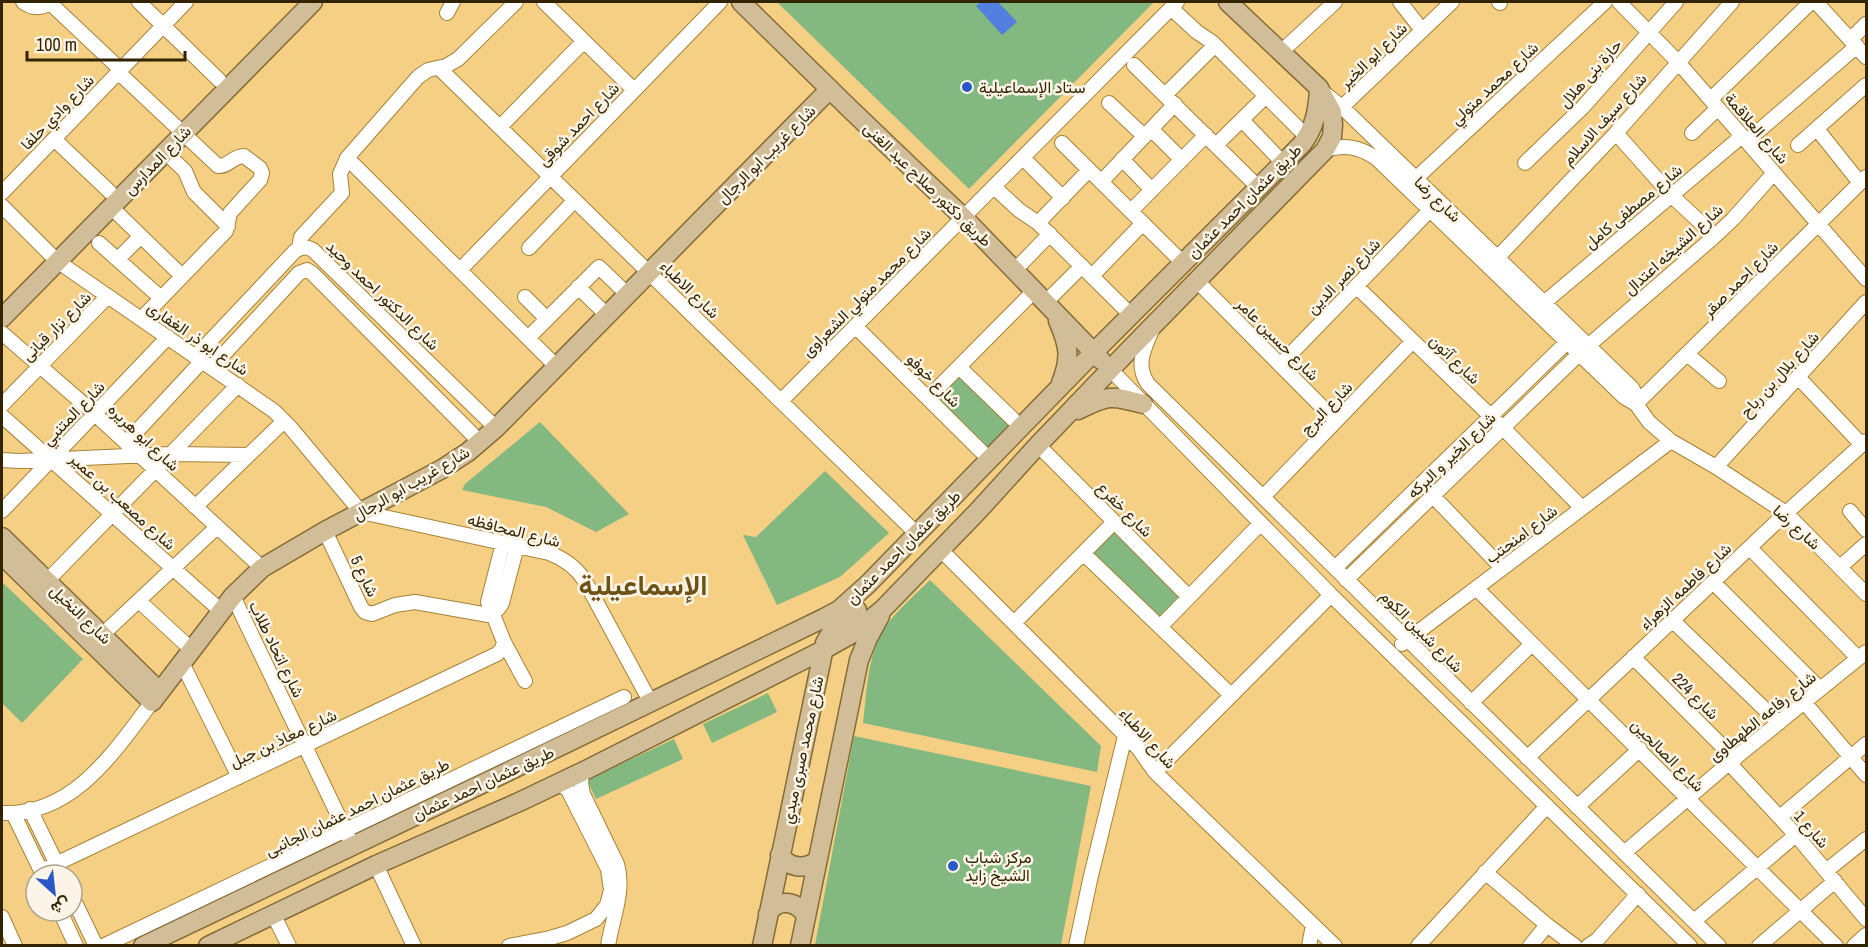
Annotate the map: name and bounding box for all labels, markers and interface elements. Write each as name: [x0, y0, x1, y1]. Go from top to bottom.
street label: شارع ابو الخير: [1333, 17, 1413, 94]
scale bar: [27, 24, 184, 62]
text: 100 m: [36, 32, 77, 57]
street label: حارة بنى هلال: [1553, 34, 1627, 112]
street label: شارع محمد متولي: [1445, 36, 1545, 132]
street label: شارع سيف الاسلام: [1557, 68, 1652, 171]
street label: شارع وادي حلفا: [15, 69, 101, 157]
place label: ستاد الإسماعيلية: [979, 76, 1085, 98]
street label: شارع احمد شوقى: [532, 77, 624, 172]
marker: ستاد الإسماعيلية: [960, 80, 974, 94]
street label: شارع العلاقمة: [1719, 88, 1794, 169]
street label: شارع غريب ابو الرجال: [712, 100, 821, 209]
street label: طريق دكتور صلاح عبد الغنى: [858, 117, 997, 252]
street label: شارع المدارس: [118, 120, 196, 200]
street label: طريق عثمان احمد عثمان: [1182, 139, 1306, 263]
street label: شارع مصطفى كامل: [1579, 159, 1687, 254]
street label: شارع رضا: [1409, 171, 1466, 228]
street label: شارع الشيخه اعتدال: [1619, 198, 1728, 300]
street label: شارع محمد متولي الشعراوى: [796, 222, 938, 364]
street label: شارع نصر الدين: [1301, 233, 1386, 320]
street label: شارع الدكتور احمد وحيد: [321, 235, 444, 356]
street label: شارع احمد صقر: [1696, 236, 1784, 323]
street label: شارع الاطباء: [655, 255, 725, 324]
street label: شارع نزار قبانى: [16, 286, 96, 366]
street label: شارع حسين عامر: [1230, 292, 1324, 386]
street label: شارع ابو ذر الغفارى: [142, 296, 253, 381]
street label: شارع بلال بن رباح: [1734, 326, 1824, 422]
street label: شارع آتون: [1424, 329, 1485, 389]
street label: شارع خوفو: [901, 348, 966, 413]
street label: شارع المتنبي: [37, 376, 112, 452]
street label: شارع البرج: [1295, 376, 1358, 440]
street label: شارع ابو هريره: [103, 398, 184, 477]
street label: شارع الخير و البركه: [1402, 407, 1501, 504]
street label: شارع غريب ابو الرجال: [349, 441, 474, 526]
street label: شارع مصعب بن عمير: [64, 447, 181, 555]
street label: شارع خفرع: [1092, 476, 1158, 542]
street label: طريق عثمان احمد عثمان: [841, 485, 965, 609]
street label: شارع امنحتب: [1480, 500, 1562, 569]
street label: شارع رضا: [1768, 500, 1826, 555]
street label: شارع المحافظه: [465, 508, 563, 553]
street label: شارع فاطمه الزهراء: [1634, 538, 1737, 635]
street label: شارع 5: [345, 552, 384, 601]
district label: الإسماعيلية: [579, 566, 707, 604]
street label: شارع النخيل: [45, 579, 117, 650]
street label: شارع شبين الكوم: [1375, 585, 1468, 678]
street label: شارع اتحاد طلاب: [243, 597, 310, 701]
street label: شارع رفاعه الطهطاوى: [1704, 666, 1821, 767]
street label: شارع 224: [1667, 668, 1724, 725]
street label: شارع محمد صبرى مبدي: [776, 674, 831, 827]
street label: شارع الاطباء: [1114, 703, 1181, 774]
street label: شارع معاذ بن جبل: [226, 704, 341, 773]
street label: شارع الصالحين: [1626, 713, 1710, 797]
street label: طريق عثمان احمد عثمان: [409, 741, 557, 825]
street label: طريق عثمان احمد عثمان الجانبى: [261, 753, 453, 861]
street label: شارع 1: [1789, 806, 1834, 853]
place label: مركز شباب الشيخ زايد: [965, 846, 1032, 887]
marker: مركز شباب الشيخ زايد: [946, 859, 960, 873]
north arrow: [24, 863, 84, 923]
text: ش: [47, 892, 74, 921]

